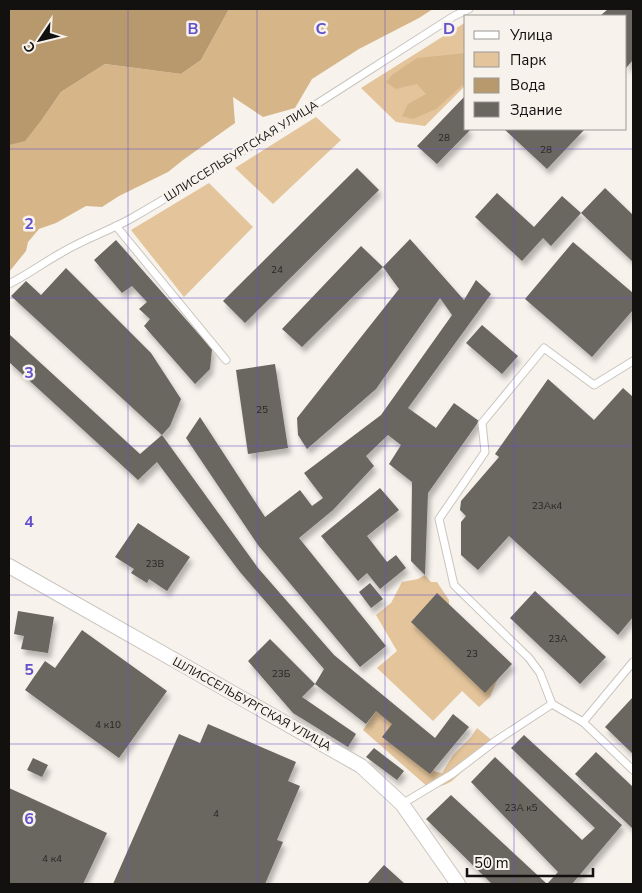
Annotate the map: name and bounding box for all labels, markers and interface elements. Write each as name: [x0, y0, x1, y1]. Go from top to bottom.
north arrow: [15, 15, 65, 65]
legend: [464, 15, 627, 130]
text: B: [187, 18, 199, 40]
text: C: [316, 18, 327, 40]
text: D: [443, 18, 455, 40]
text: Улица: [509, 25, 553, 45]
text: С: [19, 37, 40, 57]
text: Парк: [510, 50, 546, 70]
text: Вода: [510, 75, 546, 95]
street label: ШЛИССЕЛЬБУРГСКАЯ УЛИЦА: [161, 97, 321, 205]
text: Здание: [510, 100, 562, 120]
house number: 28: [438, 131, 450, 145]
house number: 28: [540, 143, 552, 157]
text: 2: [24, 213, 34, 235]
house number: 24: [271, 263, 283, 277]
text: 3: [24, 362, 34, 384]
house number: 25: [256, 403, 268, 417]
house number: 23Ак4: [532, 499, 562, 513]
text: 4: [24, 511, 34, 533]
house number: 23В: [146, 557, 165, 571]
house number: 23А: [548, 632, 568, 646]
house number: 23: [466, 647, 478, 661]
street label: ШЛИССЕЛЬБУРГСКАЯ УЛИЦА: [170, 654, 334, 755]
text: 5: [24, 659, 34, 681]
house number: 23Б: [272, 667, 291, 681]
house number: 4 к10: [95, 718, 121, 732]
house number: 23А к5: [504, 801, 538, 815]
house number: 4: [213, 807, 219, 821]
text: 6: [24, 808, 34, 830]
scale bar: [467, 846, 593, 878]
house number: 4 к4: [42, 852, 62, 866]
text: 50 m: [474, 853, 509, 873]

